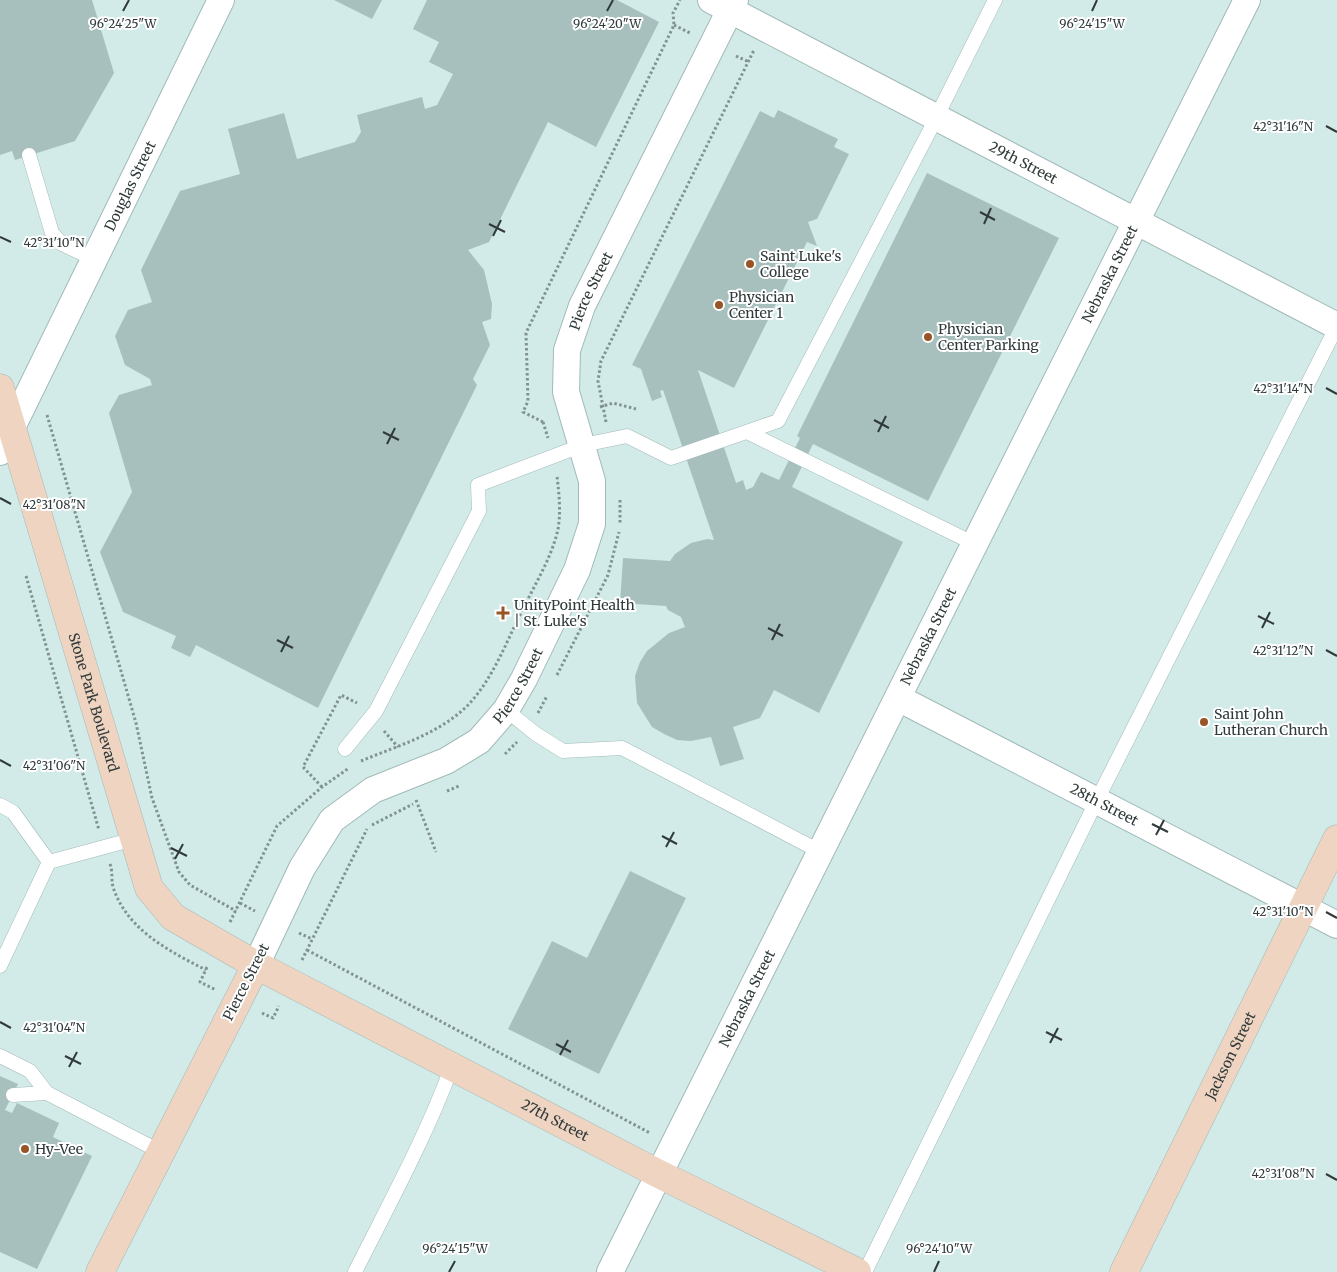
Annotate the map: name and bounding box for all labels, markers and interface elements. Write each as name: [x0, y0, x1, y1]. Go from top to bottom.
text: 96°24'25"W: [89, 16, 158, 31]
text: 96°24'20"W: [573, 16, 642, 31]
text: 96°24'15"W: [1059, 16, 1126, 31]
text: 42°31'16"N: [1253, 119, 1314, 134]
street label: 29th Street: [986, 137, 1061, 188]
street label: Douglas Street: [100, 138, 160, 234]
street label: Nebraska Street: [1078, 222, 1142, 326]
text: 42°31'10"N: [23, 235, 85, 250]
place label: Saint Luke's College: [760, 247, 841, 281]
street label: Pierce Street: [565, 248, 617, 332]
marker: Saint Luke's College: [744, 258, 756, 270]
place label: Physician Center 1: [729, 288, 794, 322]
marker: Physician Center 1: [713, 299, 725, 311]
place label: Physician Center Parking: [938, 320, 1039, 354]
marker: Physician Center Parking: [922, 331, 934, 343]
text: 42°31'14"N: [1253, 381, 1314, 396]
text: 42°31'08"N: [22, 497, 86, 512]
street label: Nebraska Street: [896, 584, 961, 688]
place label: UnityPoint Health | St. Luke's: [514, 596, 635, 630]
marker: UnityPoint Health | St. Luke's: [496, 606, 510, 620]
street label: Stone Park Boulevard: [64, 631, 123, 774]
text: 42°31'12"N: [1253, 643, 1314, 658]
street label: Pierce Street: [489, 645, 547, 727]
place label: Saint John Lutheran Church: [1214, 705, 1328, 739]
marker: Saint John Lutheran Church: [1198, 716, 1210, 728]
text: 42°31'06"N: [23, 758, 86, 773]
street label: 28th Street: [1067, 779, 1142, 830]
text: 42°31'10"N: [1252, 904, 1314, 919]
street label: Pierce Street: [219, 940, 273, 1024]
street label: Nebraska Street: [715, 946, 779, 1050]
street label: Jackson Street: [1201, 1008, 1260, 1104]
text: 42°31'04"N: [23, 1020, 86, 1035]
street label: 27th Street: [518, 1095, 592, 1145]
place label: Hy-Vee: [35, 1140, 83, 1158]
marker: Hy-Vee: [19, 1143, 31, 1155]
text: 42°31'08"N: [1251, 1166, 1315, 1181]
text: 96°24'15"W: [422, 1241, 489, 1256]
text: 96°24'10"W: [906, 1241, 973, 1256]

